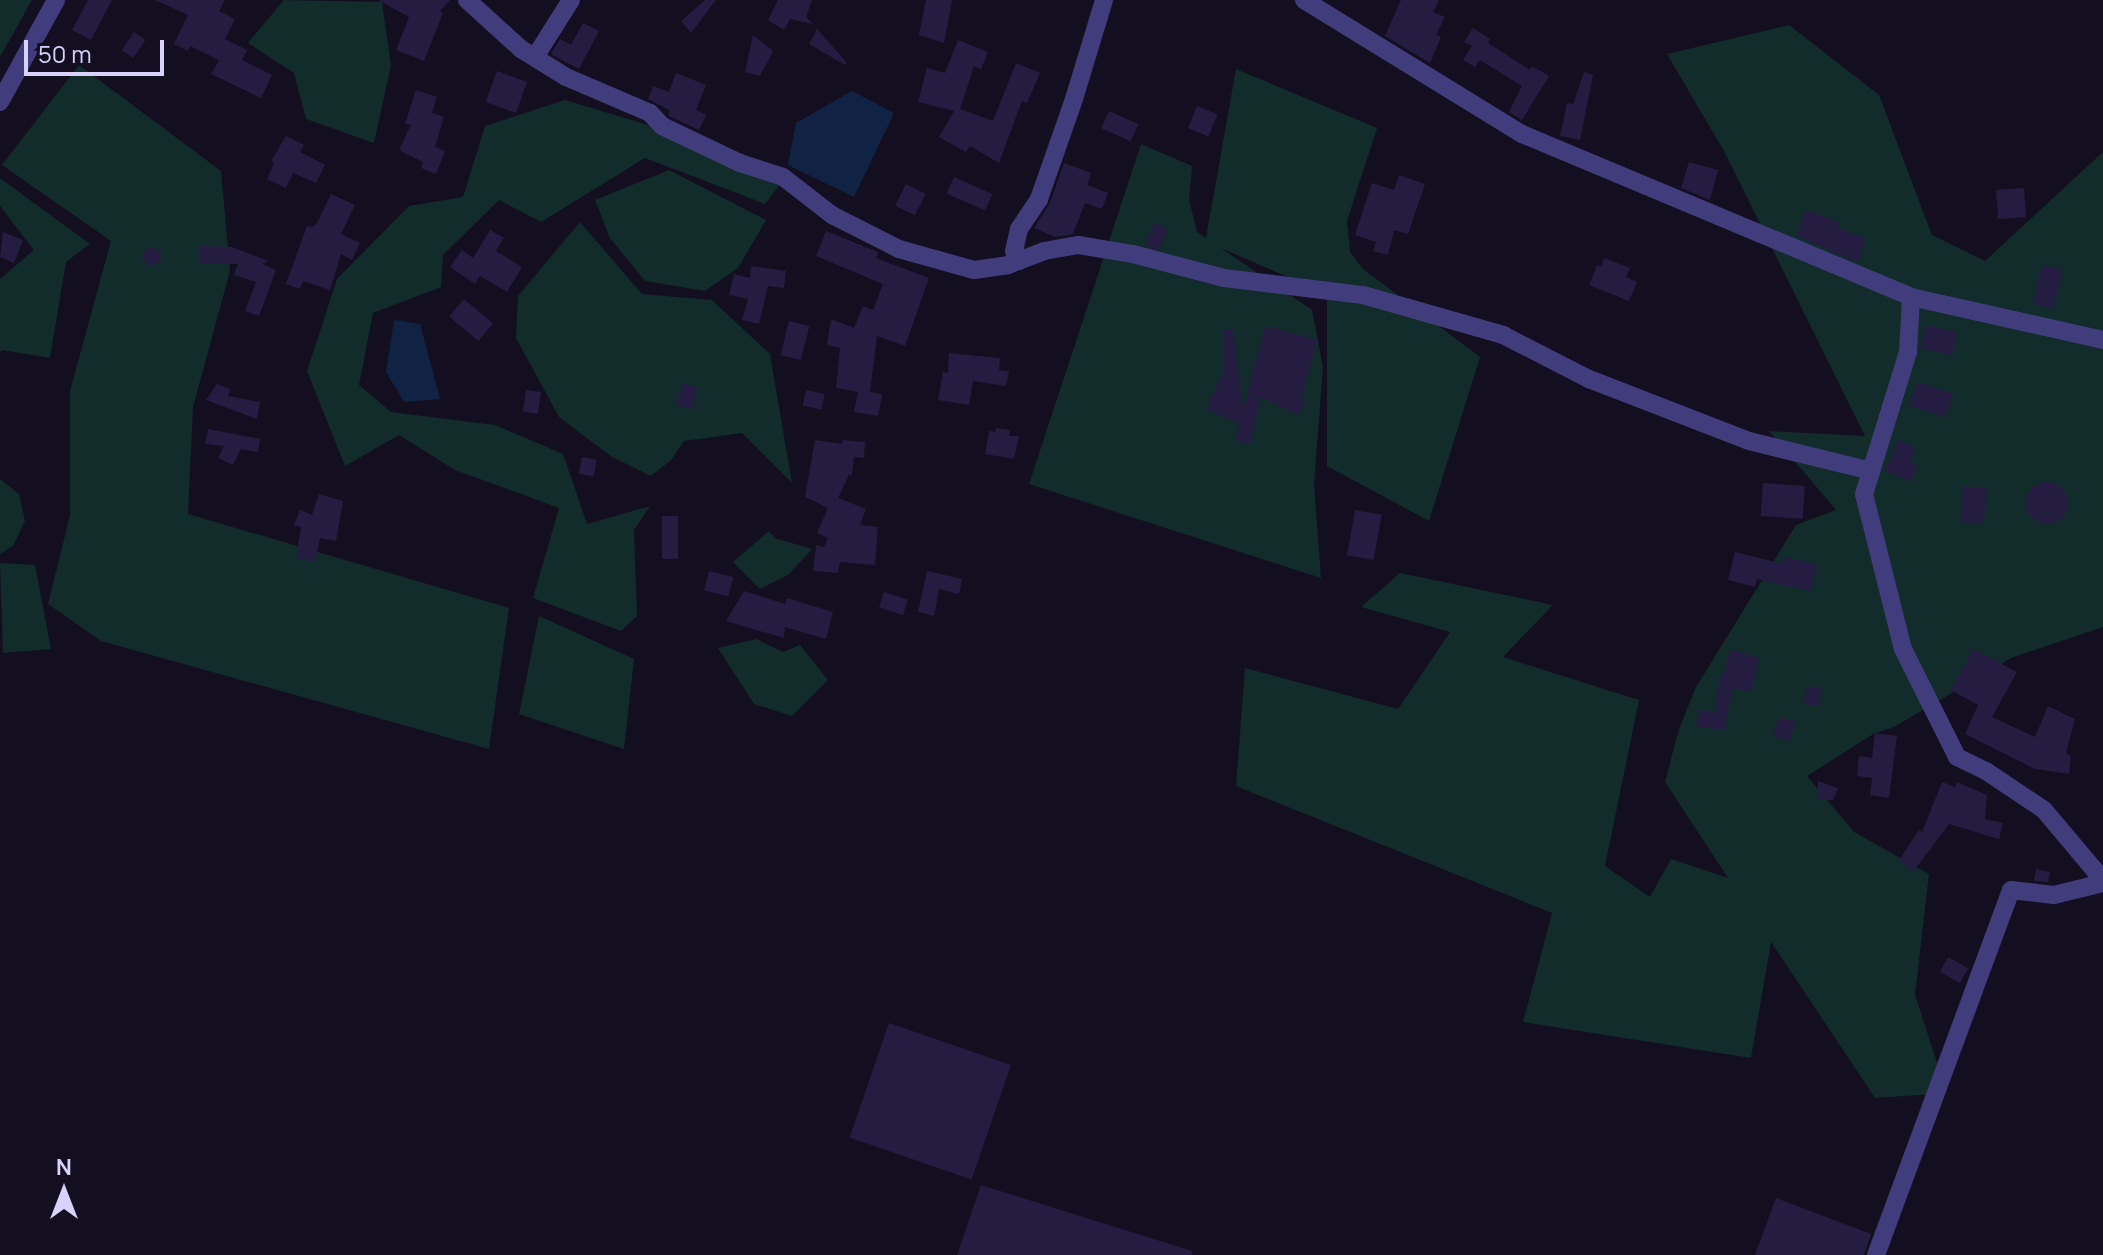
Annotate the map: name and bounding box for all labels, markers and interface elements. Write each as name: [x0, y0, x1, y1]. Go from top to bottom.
scale bar: [28, 24, 168, 74]
text: 50 m: [38, 37, 92, 70]
north arrow: [24, 1151, 104, 1231]
text: N: [56, 1152, 72, 1182]

